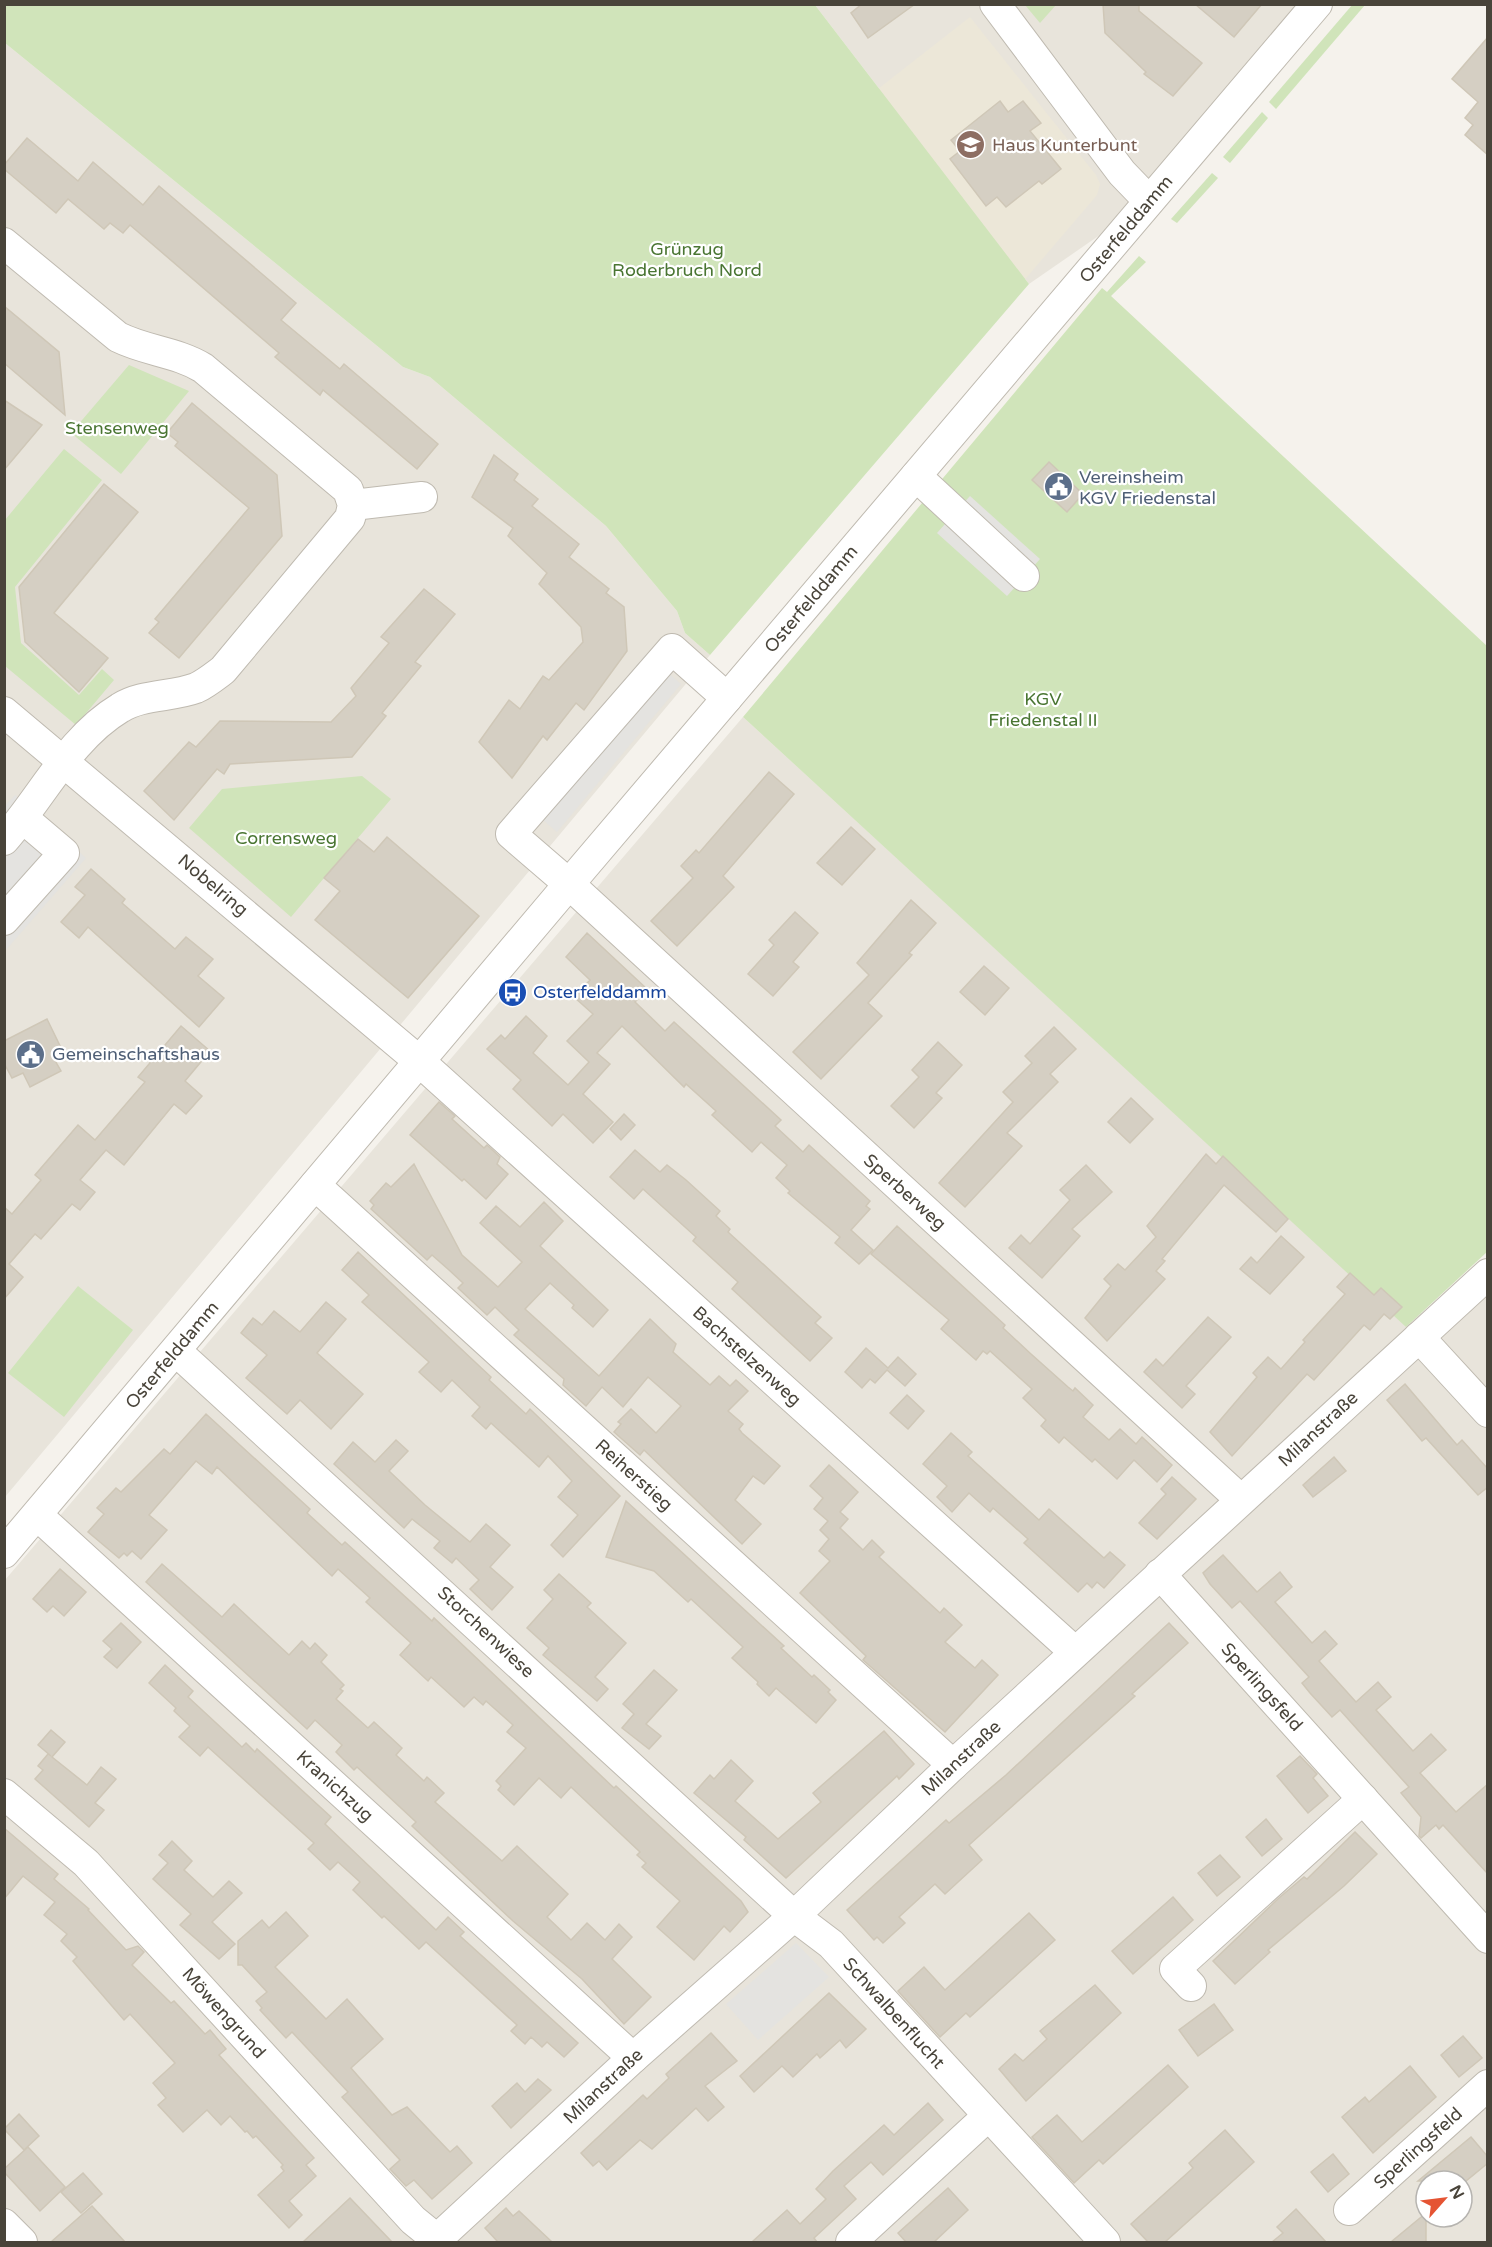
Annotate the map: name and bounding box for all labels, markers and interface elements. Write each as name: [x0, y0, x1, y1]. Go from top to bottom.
school or university icon: Haus Kunterbunt: [955, 129, 987, 161]
place label: Haus Kunterbunt: [992, 134, 1138, 156]
street label: Osterfelddamm: [1075, 171, 1177, 287]
park label: Grünzug Roderbruch Nord: [612, 238, 762, 281]
park label: Stensenweg: [65, 417, 169, 439]
place label: Vereinsheim KGV Friedenstal: [1079, 466, 1216, 509]
public building icon: Vereinsheim KGV Friedenstal: [1042, 471, 1074, 503]
street label: Osterfelddamm: [760, 541, 862, 657]
park label: KGV Friedenstal II: [988, 688, 1098, 731]
park label: Corrensweg: [235, 827, 337, 849]
street label: Nobelring: [173, 849, 253, 921]
bus stop icon: Osterfelddamm: [496, 976, 528, 1008]
place label: Osterfelddamm: [533, 981, 667, 1003]
public building icon: Gemeinschaftshaus: [15, 1038, 47, 1070]
place label: Gemeinschaftshaus: [52, 1043, 220, 1065]
street label: Sperberweg: [859, 1149, 951, 1235]
street label: Osterfelddamm: [121, 1297, 223, 1413]
street label: Bachstelzenweg: [688, 1301, 806, 1411]
street label: Milanstraße: [1274, 1387, 1362, 1471]
street label: Reiherstieg: [591, 1434, 677, 1516]
street label: Storchenwiese: [433, 1582, 539, 1682]
street label: Sperlingsfeld: [1216, 1638, 1308, 1736]
street label: Milanstraße: [917, 1716, 1005, 1800]
street label: Kranichzug: [292, 1746, 378, 1826]
street label: Schwalbenflucht: [838, 1953, 950, 2073]
street label: Möwengrund: [177, 1963, 271, 2063]
street label: Milanstraße: [559, 2044, 647, 2128]
street label: Sperlingsfeld: [1369, 2102, 1467, 2194]
north arrow: [1414, 2169, 1474, 2229]
text: N: [1445, 2182, 1468, 2203]

